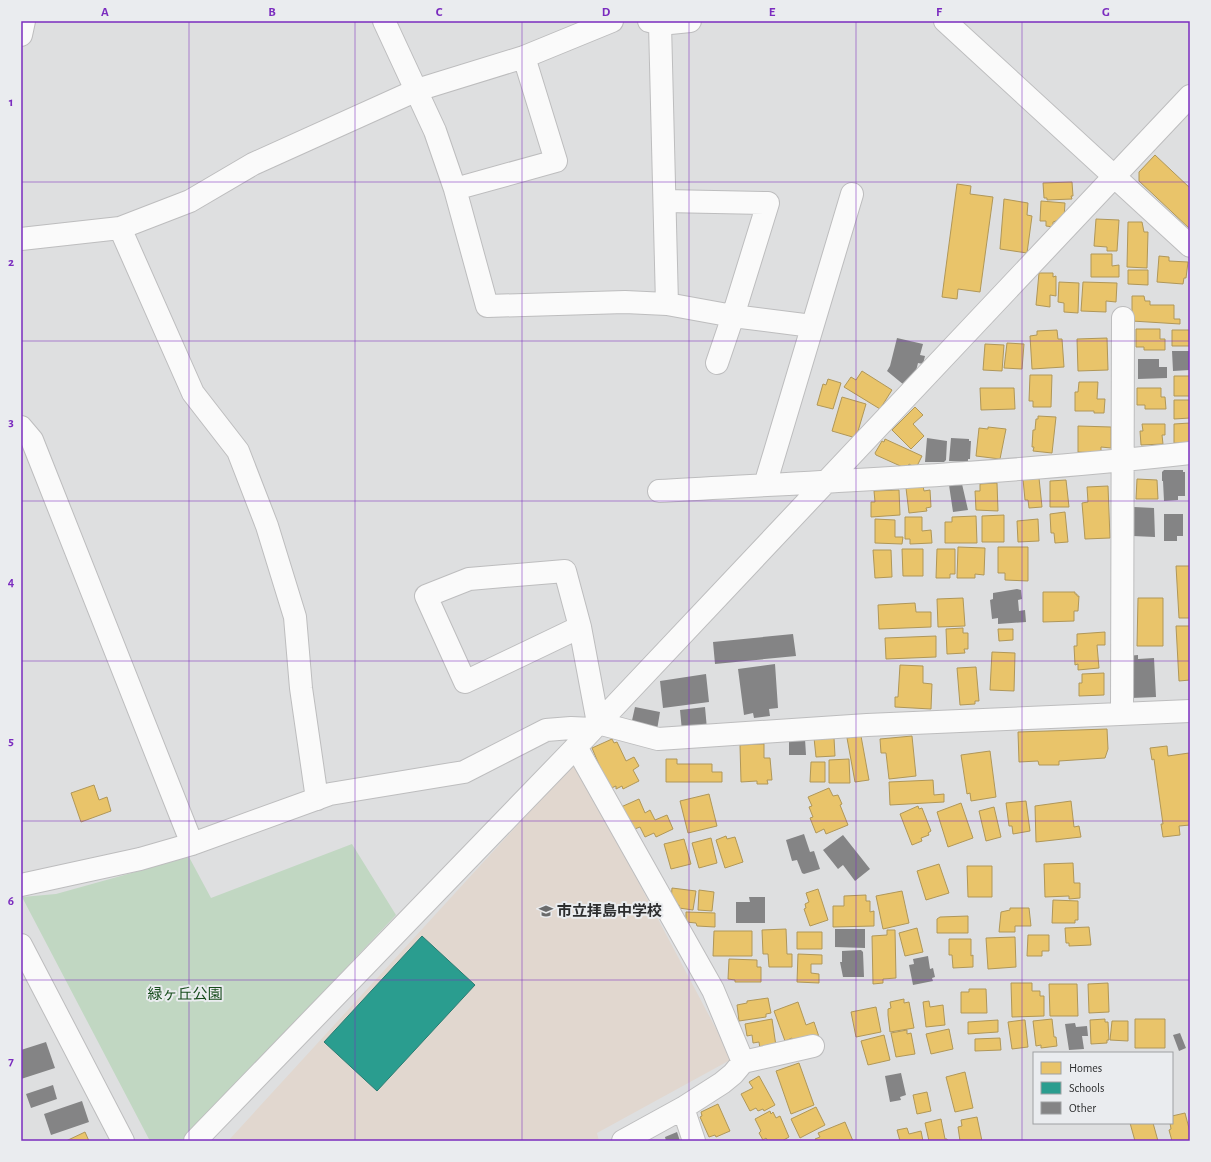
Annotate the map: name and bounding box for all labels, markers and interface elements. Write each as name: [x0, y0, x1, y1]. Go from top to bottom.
text: A: [101, 6, 109, 19]
text: B: [268, 6, 276, 19]
text: C: [436, 6, 443, 19]
text: D: [602, 6, 611, 19]
text: E: [769, 6, 776, 19]
text: F: [936, 6, 943, 19]
text: G: [1102, 6, 1110, 19]
text: 1: [9, 96, 13, 109]
text: 2: [8, 256, 14, 269]
text: 3: [8, 416, 14, 429]
text: 4: [8, 576, 15, 589]
text: 5: [8, 735, 14, 748]
text: 6: [8, 895, 14, 908]
place label: 市立拝島中学校: [557, 902, 662, 919]
school or university icon: 市立拝島中学校: [538, 903, 554, 919]
park label: 緑ヶ丘公園: [147, 986, 223, 1002]
legend: [1033, 1052, 1173, 1124]
text: 7: [8, 1055, 14, 1068]
text: Homes: [1069, 1062, 1102, 1074]
text: Schools: [1069, 1082, 1104, 1094]
text: Other: [1069, 1102, 1096, 1114]

